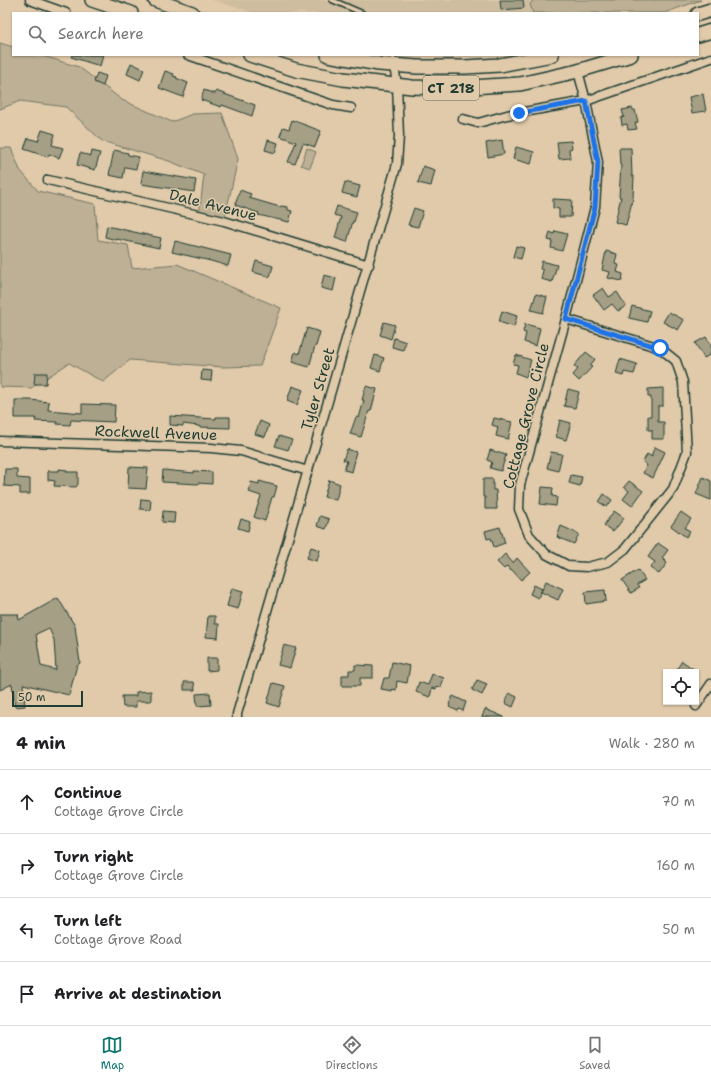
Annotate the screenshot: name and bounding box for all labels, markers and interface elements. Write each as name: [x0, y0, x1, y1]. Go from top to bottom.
search box: [12, 12, 699, 56]
icon: search: [26, 23, 48, 45]
text: Search here: [58, 24, 144, 44]
road number: CT 218: [423, 76, 479, 100]
route end: [510, 104, 528, 122]
street label: Dale Avenue: [167, 184, 259, 226]
route start: [651, 339, 669, 357]
street label: Cottage Grove Circle: [498, 341, 554, 491]
street label: Tyler Street: [297, 345, 339, 433]
street label: Rockwell Avenue: [94, 421, 218, 445]
map controls: [663, 669, 699, 705]
button: locate: [663, 669, 699, 705]
scale bar: [12, 689, 83, 708]
text: 50 m: [18, 690, 46, 705]
text: 4 min: [16, 732, 66, 754]
text: Walk · 280 m: [609, 735, 695, 752]
text: Continue: [54, 783, 122, 803]
icon: ahead: [16, 791, 38, 813]
text: 70 m: [661, 793, 695, 810]
text: Cottage Grove Circle: [54, 803, 184, 820]
text: Turn right: [54, 847, 134, 867]
icon: right: [16, 855, 38, 877]
text: 160 m: [657, 857, 695, 874]
text: Cottage Grove Circle: [54, 867, 184, 884]
text: Turn left: [54, 911, 122, 931]
icon: left: [16, 919, 38, 941]
text: 50 m: [662, 921, 695, 938]
text: Cottage Grove Road: [54, 931, 182, 948]
icon: arrive: [16, 983, 38, 1005]
text: Arrive at destination: [54, 984, 222, 1004]
tab: Map: [101, 1034, 124, 1073]
tab: Directions: [325, 1034, 378, 1073]
tab: Saved: [579, 1034, 610, 1073]

